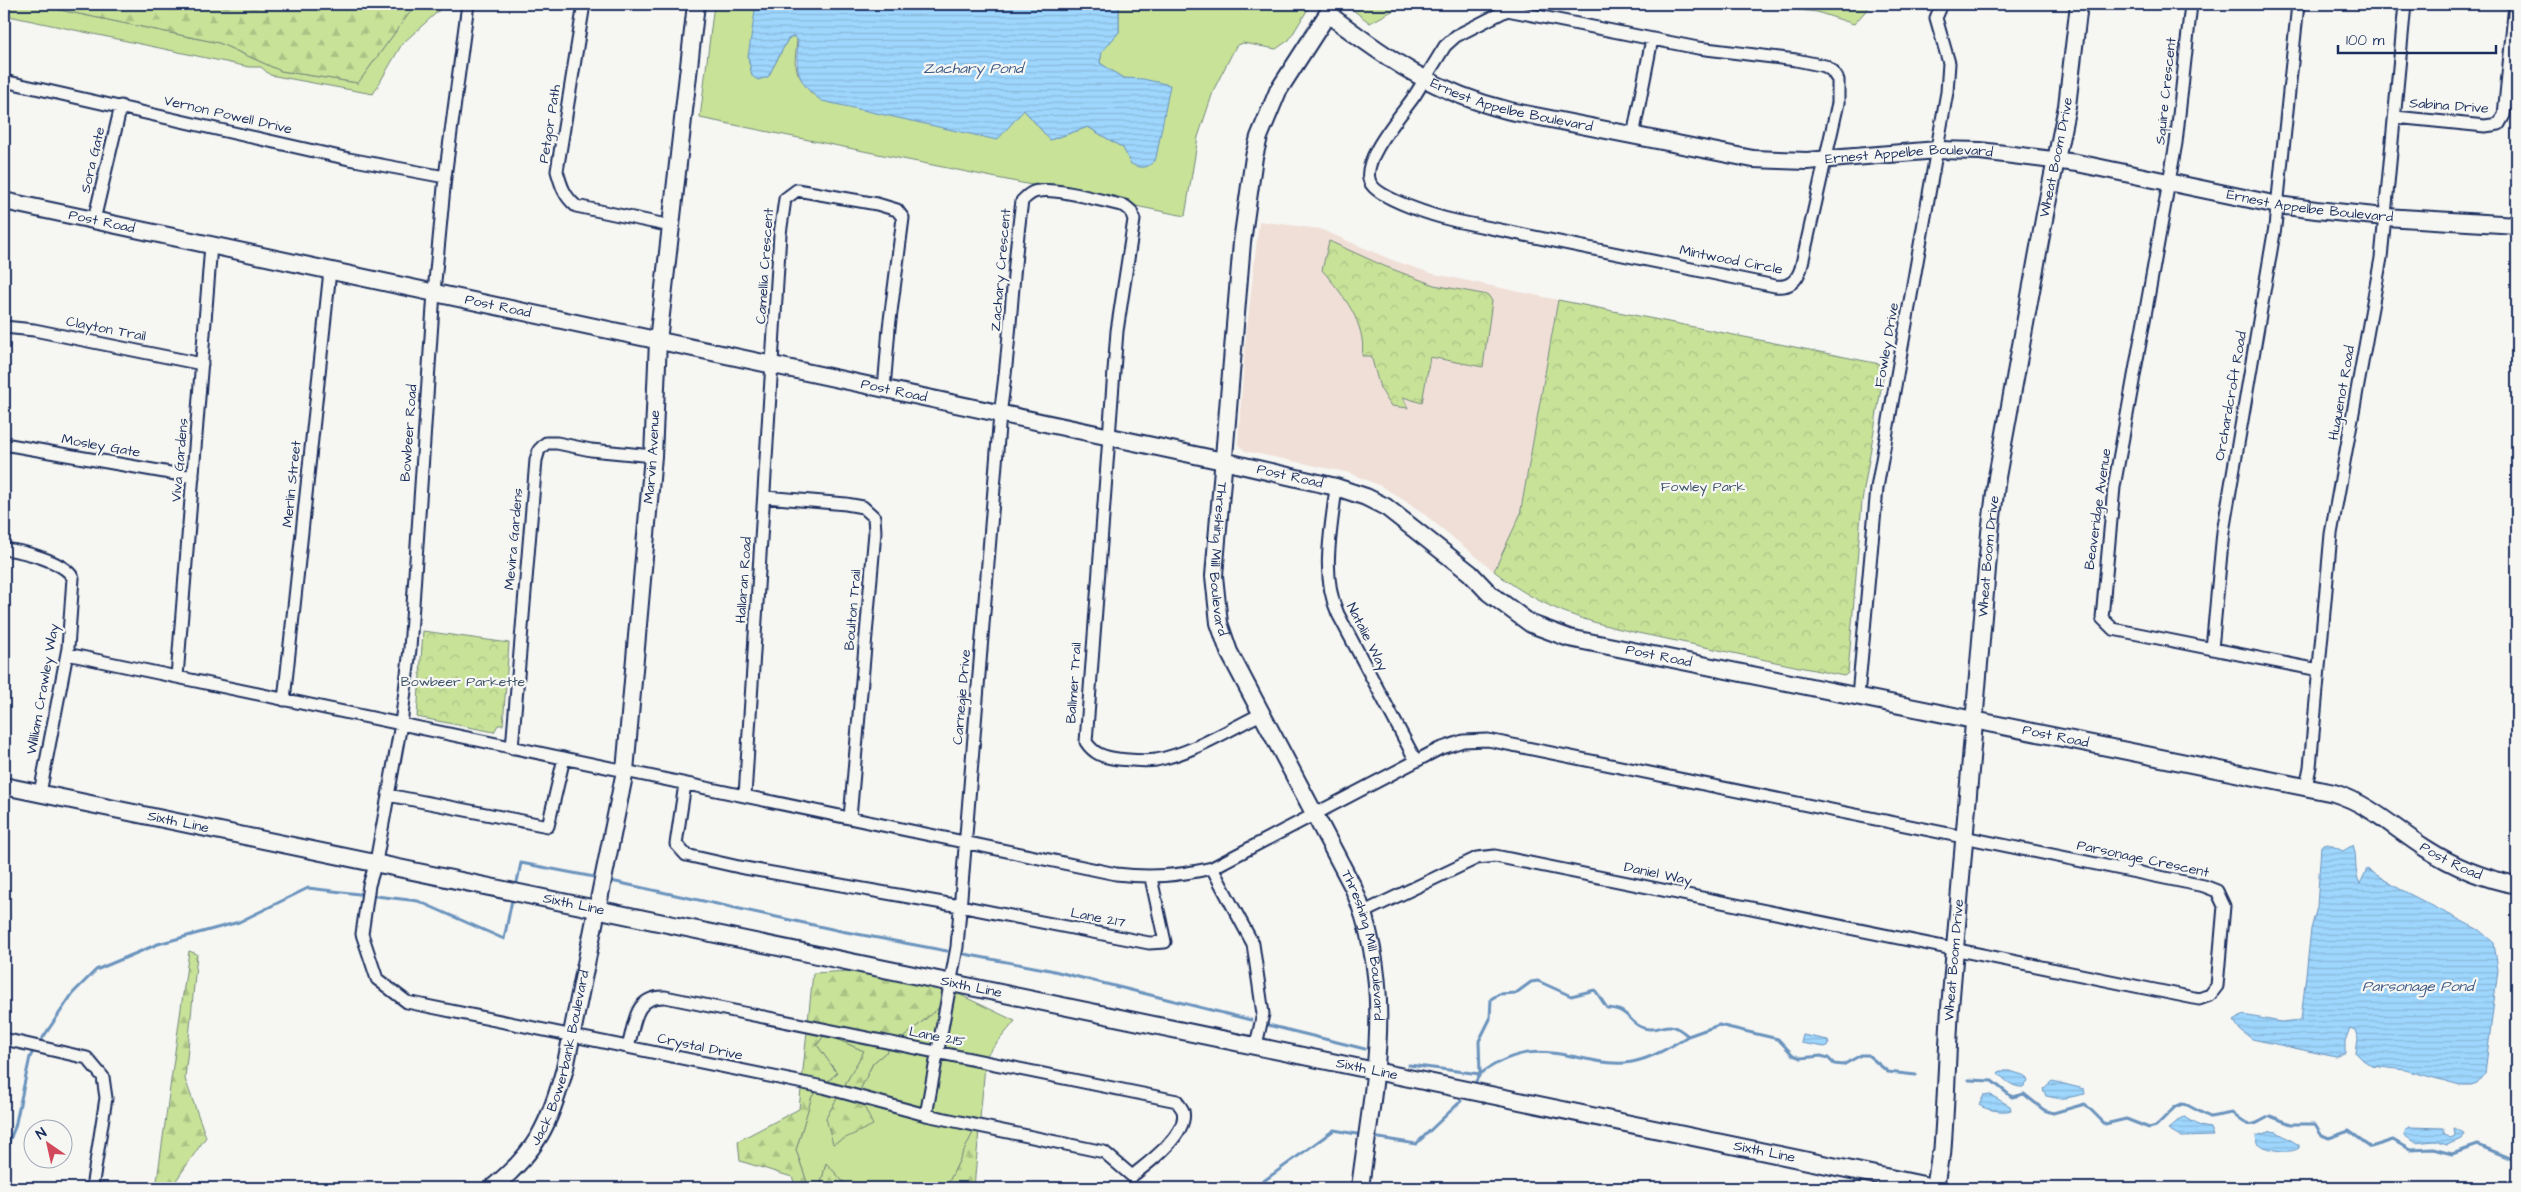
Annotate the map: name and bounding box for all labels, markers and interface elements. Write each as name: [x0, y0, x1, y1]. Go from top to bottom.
scale bar: [2338, 22, 2496, 54]
text: 100 m: [2346, 30, 2385, 51]
street label: Squire Crescent: [2150, 36, 2182, 146]
water label: Zachary Pond: [923, 58, 1026, 80]
street label: Ernest Appelbe Boulevard: [1427, 73, 1595, 137]
street label: Petgor Path: [534, 83, 566, 165]
street label: Vernon Powell Drive: [162, 91, 294, 140]
street label: Sabina Drive: [2409, 93, 2490, 119]
street label: Wheat Boom Drive: [2035, 96, 2078, 219]
street label: Sora Gate: [76, 125, 110, 195]
street label: Ernest Appelbe Boulevard: [1824, 140, 1994, 169]
street label: Ernest Appelbe Boulevard: [2225, 184, 2394, 227]
street label: Post Road: [67, 205, 137, 239]
street label: Camellia Crescent: [751, 207, 779, 325]
street label: Zachary Crescent: [986, 207, 1016, 332]
street label: Mintwood Circle: [1678, 240, 1785, 280]
street label: Post Road: [463, 290, 533, 323]
street label: Fowley Drive: [1870, 301, 1904, 389]
street label: Clayton Trail: [64, 311, 148, 347]
street label: Orchardcroft Road: [2210, 330, 2252, 462]
street label: Huguenot Road: [2324, 344, 2360, 442]
street label: Post Road: [859, 374, 929, 408]
street label: Bowbeer Road: [396, 384, 422, 482]
street label: Marvin Avenue: [639, 409, 665, 504]
street label: Viva Gardens: [166, 417, 194, 503]
street label: Mosley Gate: [60, 429, 142, 463]
street label: Merlin Street: [278, 439, 307, 528]
street label: Beaveridge Avenue: [2080, 447, 2116, 571]
street label: Post Road: [1255, 459, 1325, 494]
park label: Fowley Park: [1661, 477, 1746, 497]
street label: Threshing Mill Boulevard: [1204, 481, 1233, 639]
street label: Mevira Gardens: [500, 487, 528, 591]
street label: Wheat Boom Drive: [1973, 494, 2005, 618]
street label: Hallaran Road: [731, 536, 757, 624]
street label: Boulton Trail: [840, 569, 866, 651]
street label: Natalie Way: [1341, 599, 1393, 675]
street label: William Crawley Way: [22, 622, 64, 756]
street label: Post Road: [1624, 640, 1694, 673]
street label: Ballmer Trail: [1061, 642, 1087, 724]
street label: Carnegie Drive: [948, 648, 976, 745]
park label: Bowbeer Parkette: [401, 672, 526, 692]
street label: Post Road: [2021, 720, 2091, 753]
street label: Sixth Line: [146, 806, 211, 838]
street label: Parsonage Crescent: [2075, 835, 2211, 883]
street label: Post Road: [2416, 837, 2485, 885]
street label: Daniel Way: [1622, 857, 1694, 891]
street label: Threshing Mill Boulevard: [1336, 867, 1388, 1020]
street label: Sixth Line: [541, 888, 607, 921]
street label: Wheat Boom Drive: [1939, 898, 1969, 1021]
street label: Lane 217: [1069, 903, 1127, 933]
street label: Jack Bowerbank Boulevard: [526, 968, 595, 1150]
street label: Sixth Line: [939, 971, 1004, 1003]
water label: Parsonage Pond: [2362, 976, 2477, 998]
street label: Lane 215: [907, 1022, 967, 1052]
street label: Crystal Drive: [656, 1028, 745, 1066]
street label: Sixth Line: [1334, 1053, 1400, 1086]
north arrow: [22, 1120, 72, 1170]
text: N: [32, 1123, 51, 1145]
street label: Sixth Line: [1732, 1136, 1797, 1168]

